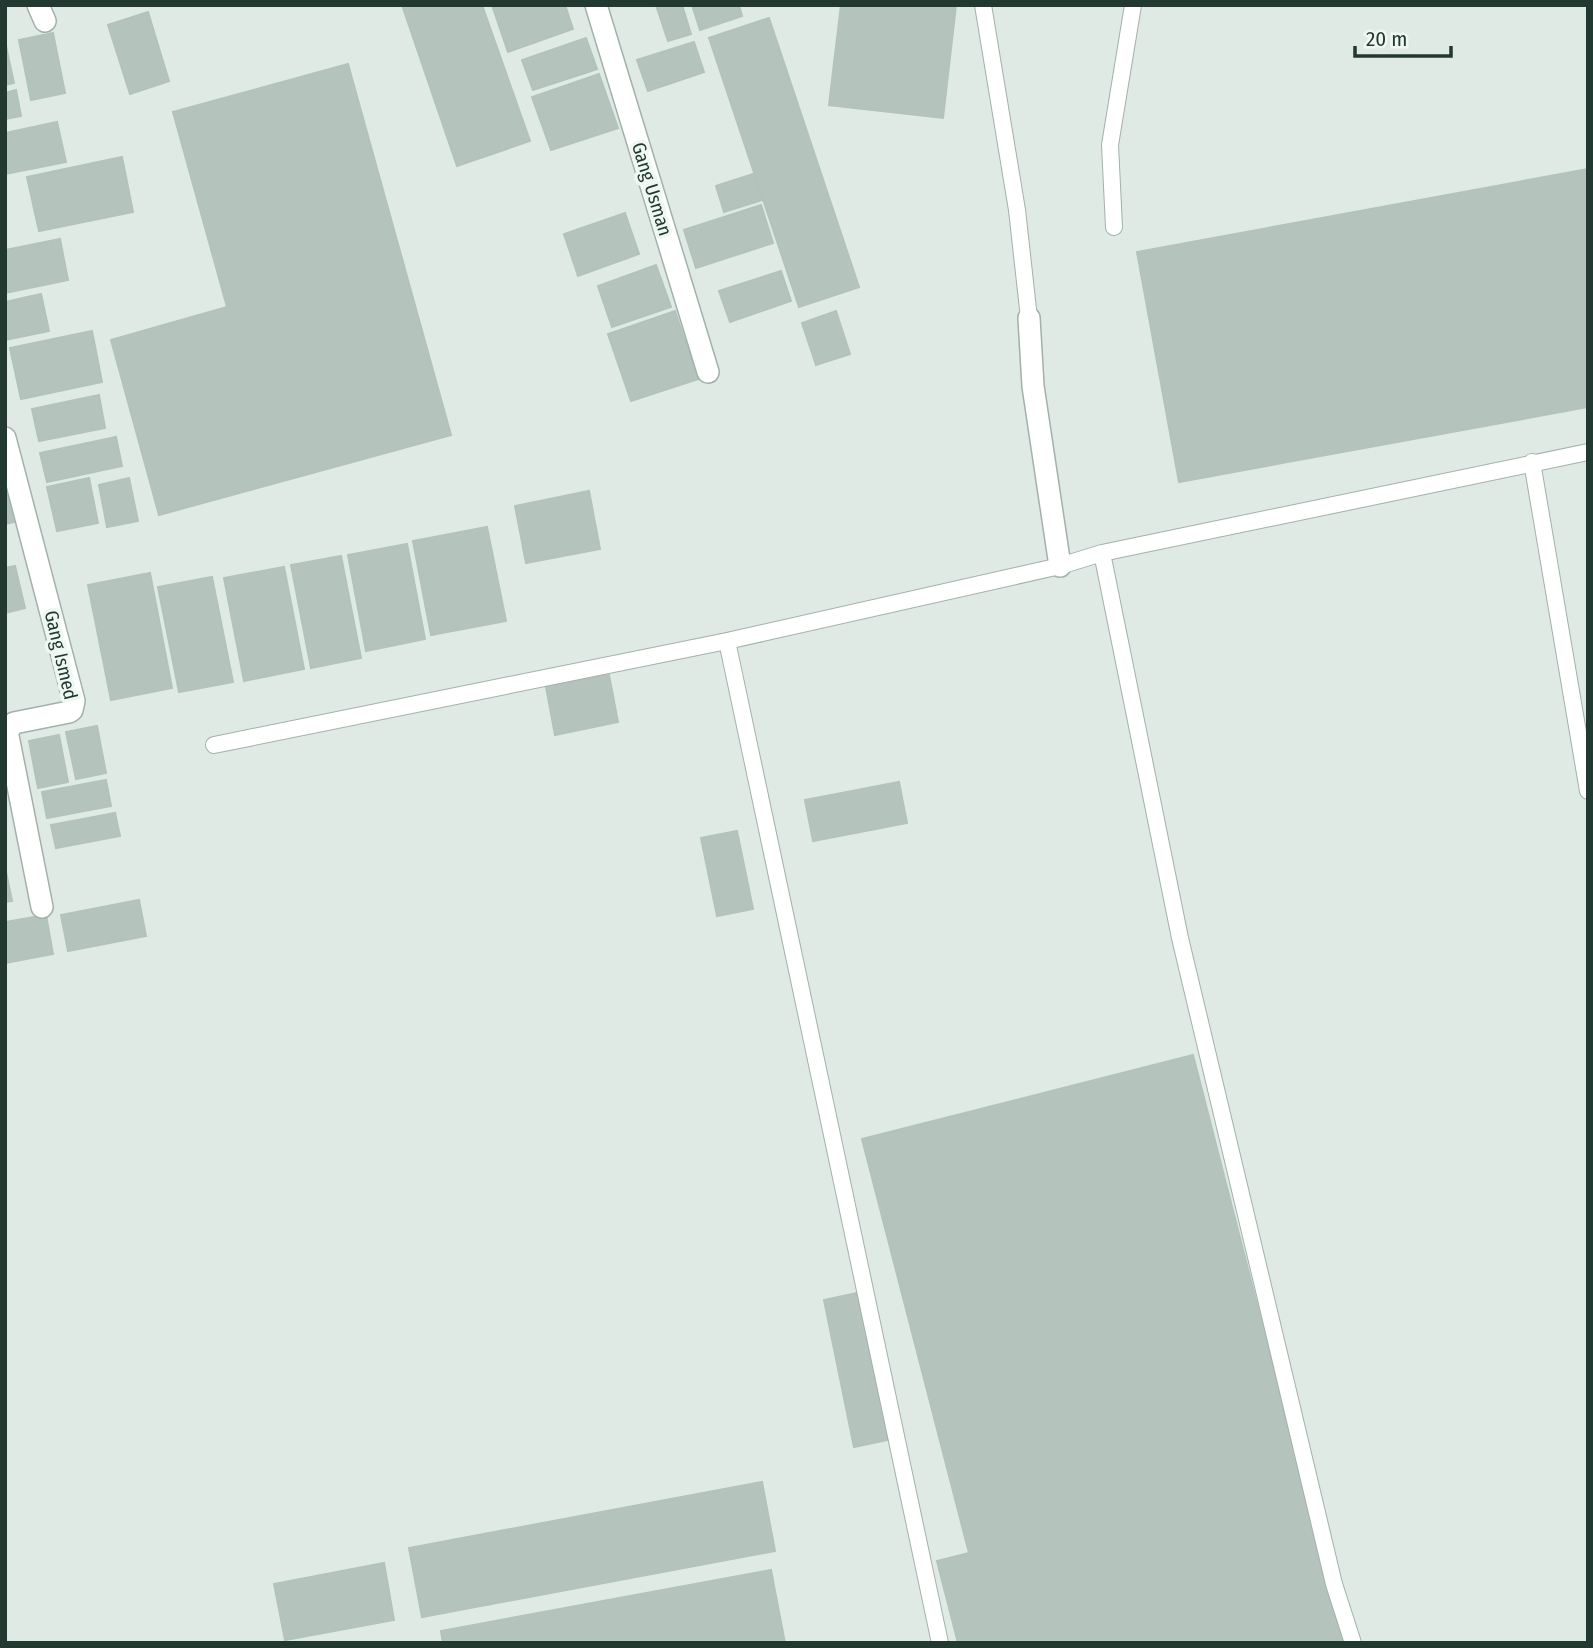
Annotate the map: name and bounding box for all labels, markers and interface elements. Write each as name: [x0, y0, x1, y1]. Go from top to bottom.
scale bar: [1355, 14, 1451, 58]
text: 20 m: [1366, 26, 1407, 52]
street label: Gang Usman: [627, 139, 677, 239]
street label: Gang Ismed: [40, 608, 82, 702]

